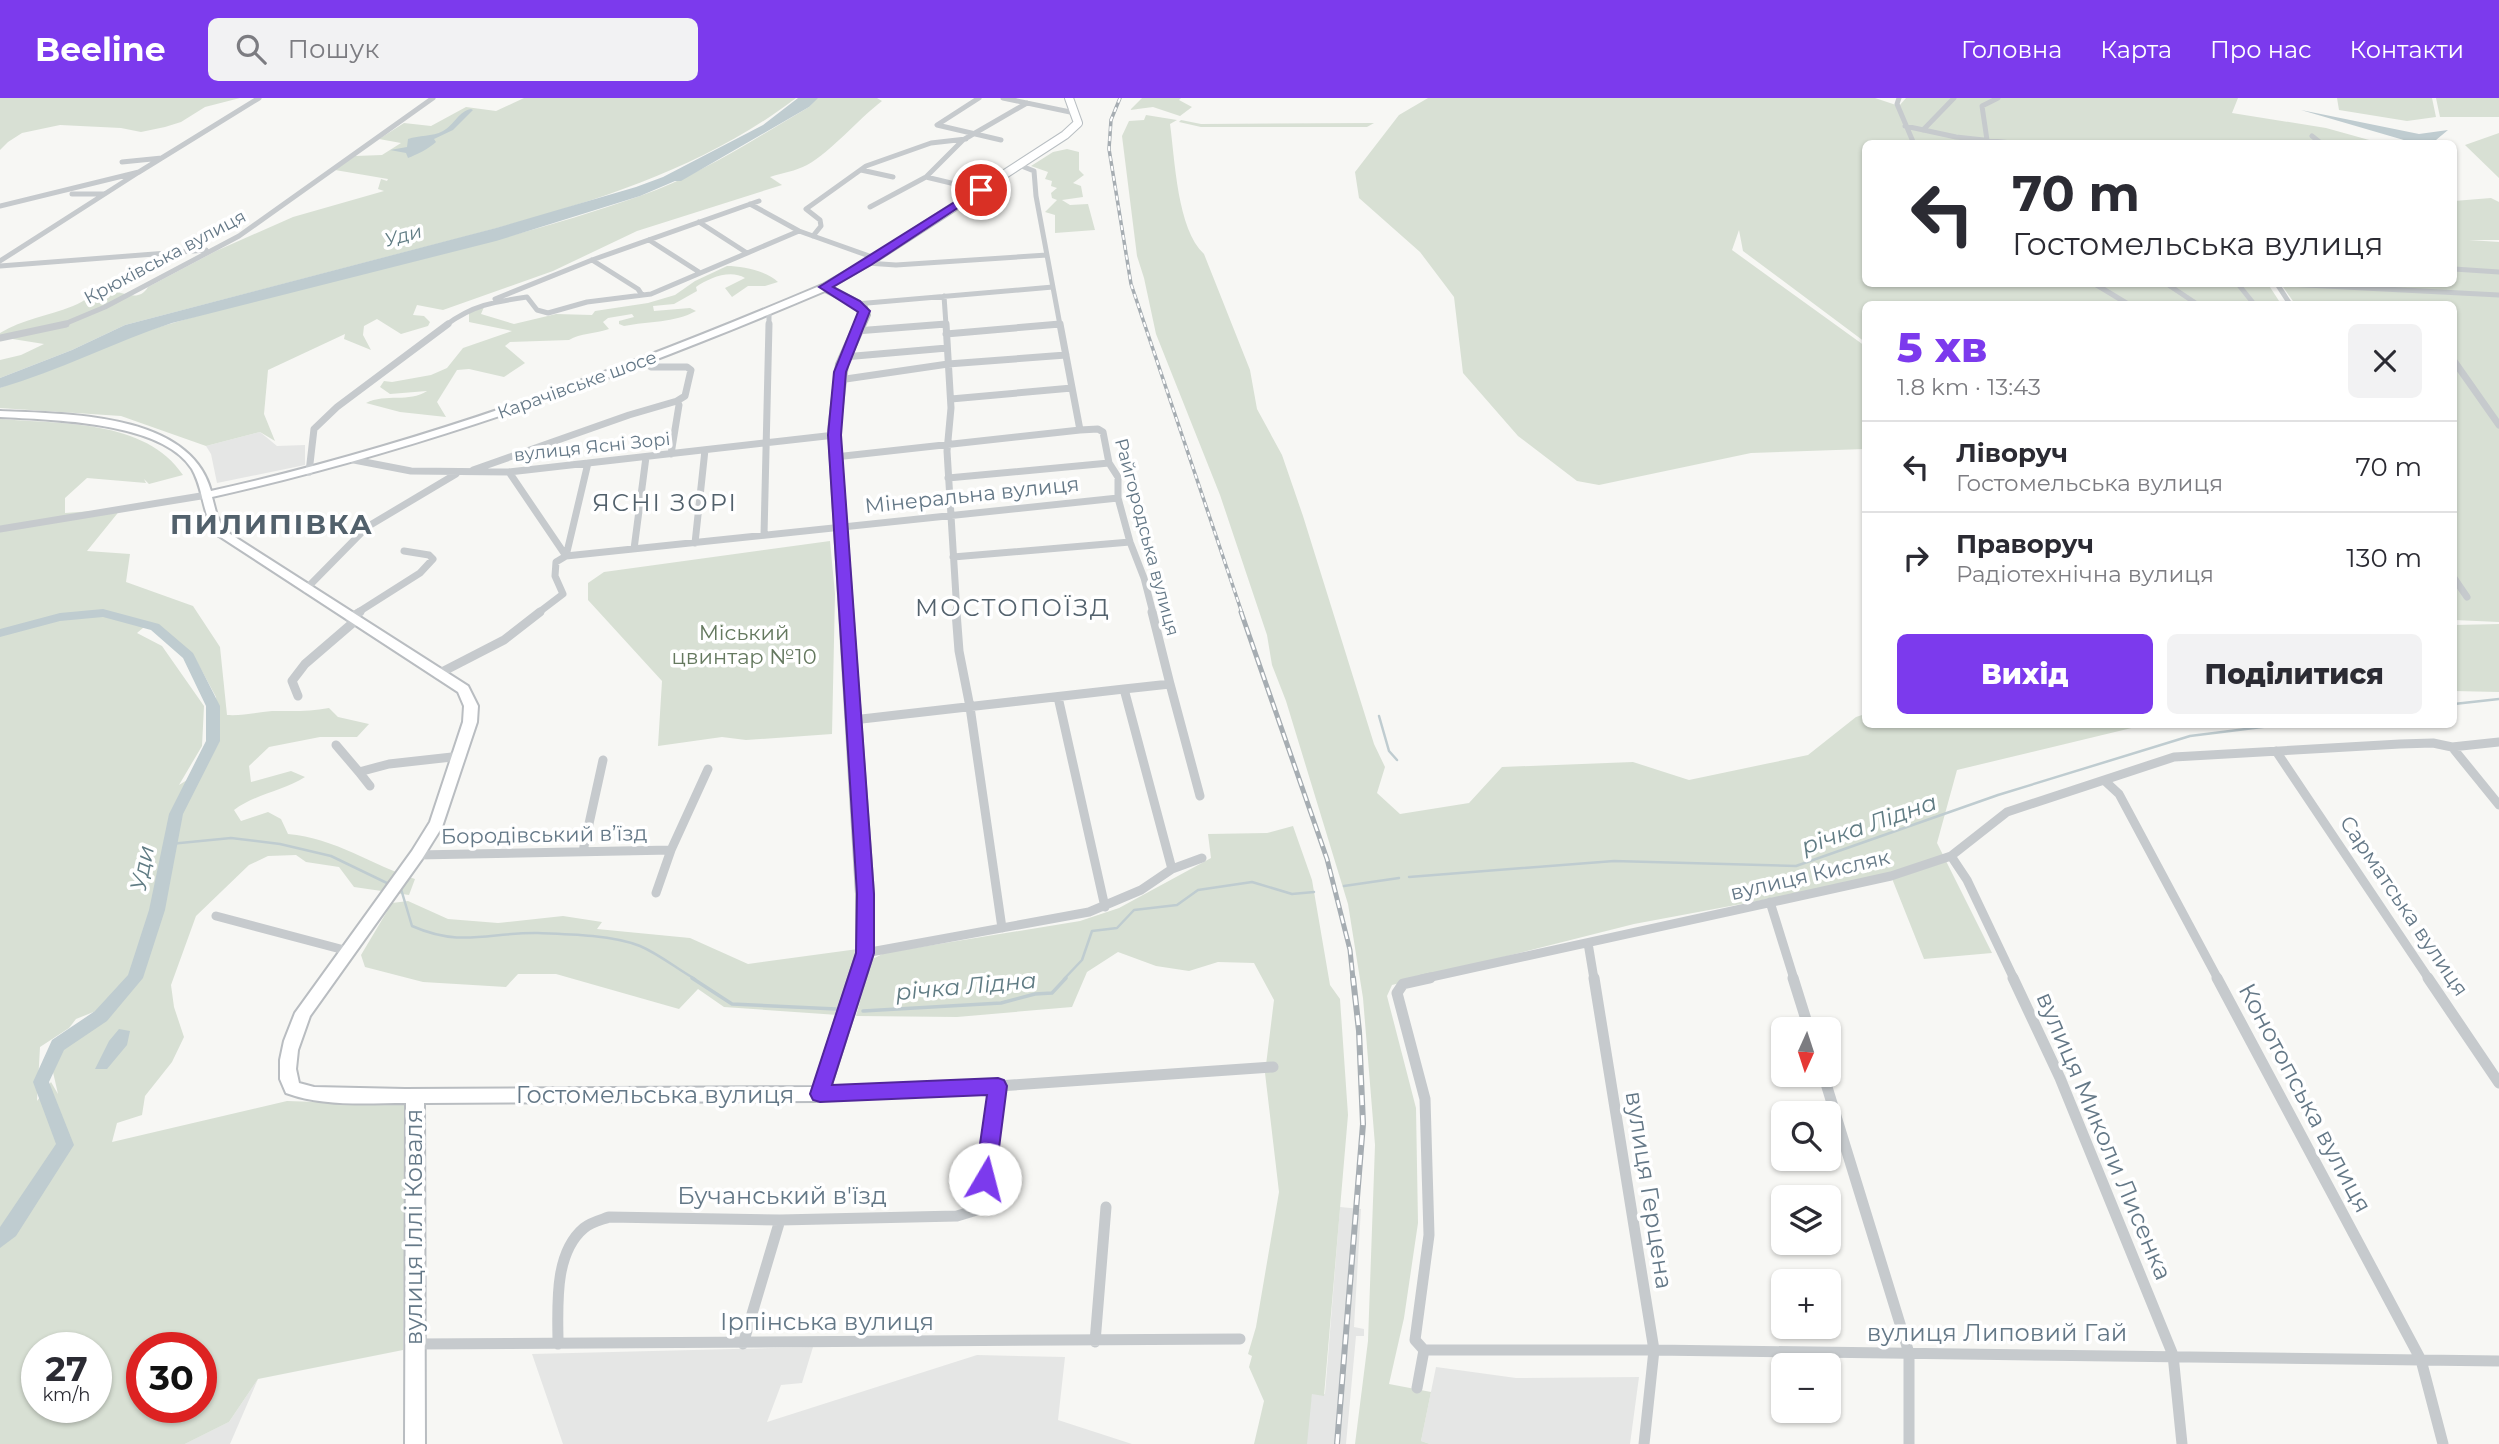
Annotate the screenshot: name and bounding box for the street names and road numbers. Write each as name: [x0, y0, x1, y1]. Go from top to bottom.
street label: Крюківська вулиця: [80, 205, 250, 309]
street label: Карачівське шосе: [494, 346, 660, 424]
street label: вулиця Ясні Зорі: [513, 428, 671, 466]
street label: Райгородська вулиця: [1110, 436, 1184, 638]
street label: Мінеральна вулиця: [863, 471, 1080, 518]
street label: Сарматська вулиця: [2335, 811, 2474, 1001]
street label: Бородівський в’їзд: [441, 820, 647, 849]
street label: вулиця Кисляк: [1728, 844, 1892, 905]
street label: Конотопська вулиця: [2233, 978, 2378, 1217]
street label: вулиця Миколи Лисенка: [2031, 987, 2178, 1284]
street label: Гостомельська вулиця: [516, 1080, 794, 1109]
street label: вулиця Герцена: [1620, 1089, 1679, 1291]
street label: вулиця Іллі Коваля: [399, 1109, 428, 1345]
street label: Бучанський в'їзд: [677, 1181, 887, 1210]
street label: Ірпінська вулиця: [720, 1307, 934, 1336]
street label: вулиця Липовий Гай: [1867, 1318, 2127, 1347]

